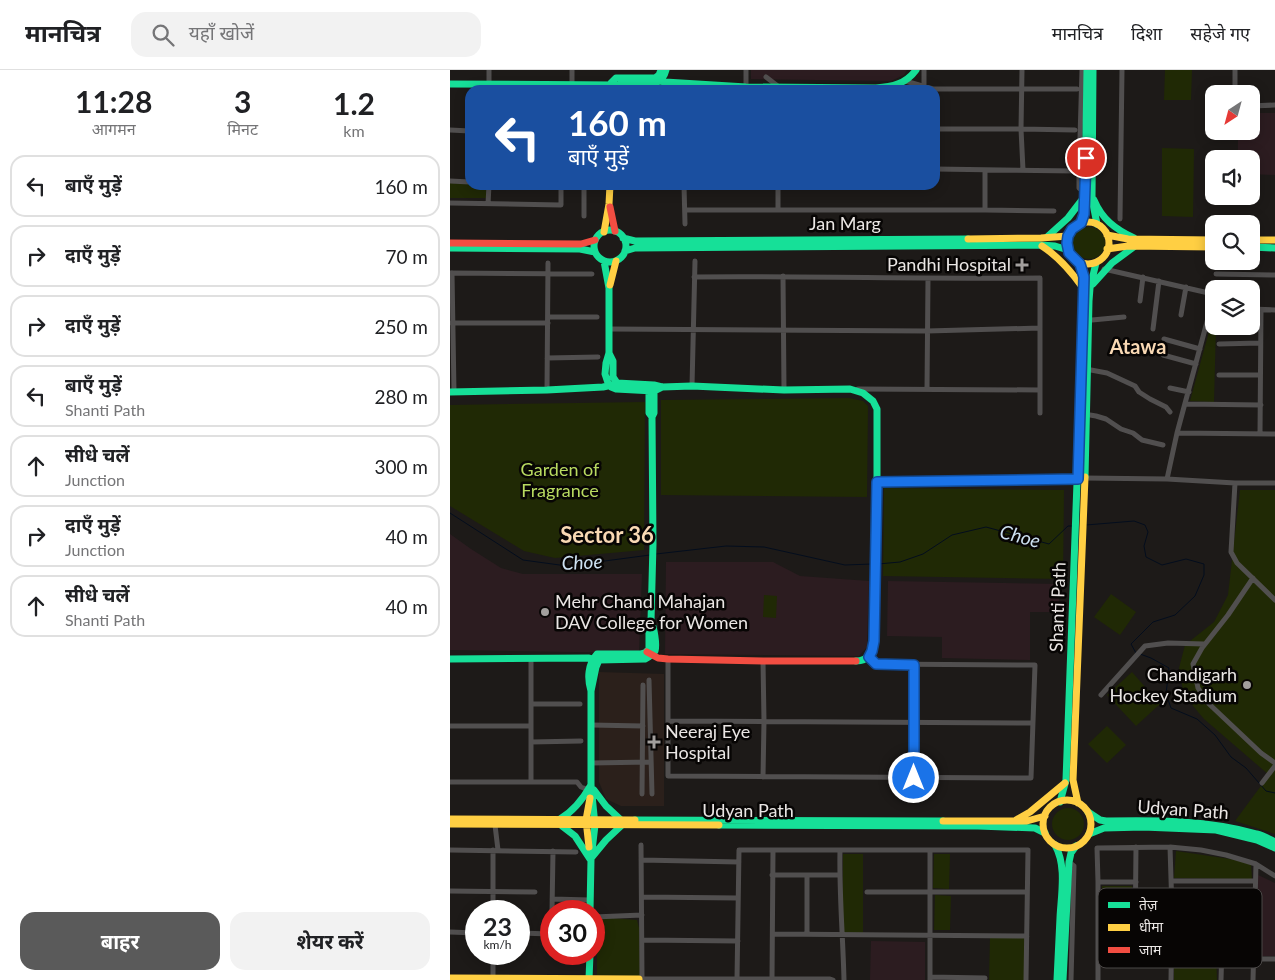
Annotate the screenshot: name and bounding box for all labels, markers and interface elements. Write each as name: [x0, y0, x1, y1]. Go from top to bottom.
search box: [131, 12, 481, 57]
text: मानचित्र: [25, 18, 101, 47]
icon: search: [149, 21, 177, 49]
text: यहाँ खोजें: [189, 21, 254, 44]
text: मानचित्र: [1052, 22, 1103, 44]
text: दिशा: [1131, 22, 1162, 44]
text: सहेजे गए: [1190, 22, 1250, 44]
text: 11:28: [75, 83, 152, 119]
text: 3: [234, 83, 251, 119]
text: 1.2: [333, 85, 375, 121]
north arrow: [1205, 85, 1260, 140]
map controls: [1205, 85, 1260, 335]
text: 160 m: [568, 101, 667, 143]
icon: left: [485, 105, 550, 170]
text: आगमन: [92, 119, 136, 138]
text: मिनट: [227, 119, 258, 138]
text: km: [343, 121, 365, 140]
pin: [1065, 137, 1107, 179]
text: बाएँ मुड़ें: [568, 143, 629, 170]
icon: arrive: [1072, 144, 1100, 172]
button: sound: [1205, 150, 1260, 205]
icon: left: [22, 172, 50, 200]
text: बाएँ मुड़ें: [65, 173, 122, 196]
text: 160 m: [374, 175, 428, 198]
street label: Jan Marg: [809, 212, 881, 234]
button: search: [1205, 215, 1260, 270]
icon: right: [22, 242, 50, 270]
text: दाएँ मुड़ें: [65, 243, 121, 266]
text: 70 m: [385, 245, 428, 268]
place label: Pandhi Hospital: [887, 253, 1011, 275]
marker: Pandhi Hospital: [1015, 258, 1029, 272]
button: layers: [1205, 280, 1260, 335]
icon: right: [22, 312, 50, 340]
text: दाएँ मुड़ें: [65, 313, 121, 336]
text: 250 m: [374, 315, 428, 338]
district label: Atawa: [1109, 334, 1166, 358]
text: बाएँ मुड़ें: [65, 373, 122, 396]
icon: left: [22, 382, 50, 410]
text: 280 m: [374, 385, 428, 408]
text: Shanti Path: [65, 400, 145, 419]
text: सीधे चलें: [65, 443, 130, 466]
icon: ahead: [22, 452, 50, 480]
text: 300 m: [374, 455, 428, 478]
park label: Garden of Fragrance: [521, 458, 600, 501]
text: Junction: [65, 470, 125, 489]
text: दाएँ मुड़ें: [65, 513, 121, 536]
water label: Choe: [997, 519, 1043, 552]
district label: Sector 36: [560, 521, 654, 548]
icon: right: [22, 522, 50, 550]
text: 40 m: [385, 525, 428, 548]
text: Junction: [65, 540, 125, 559]
water label: Choe: [561, 549, 603, 574]
street label: Shanti Path: [1044, 562, 1070, 652]
text: सीधे चलें: [65, 583, 130, 606]
place label: Mehr Chand Mahajan DAV College for Women: [555, 590, 748, 633]
icon: ahead: [22, 592, 50, 620]
text: 40 m: [385, 595, 428, 618]
marker: Mehr Chand Mahajan DAV College for Women: [539, 606, 551, 618]
text: Shanti Path: [65, 610, 145, 629]
place label: Chandigarh Hockey Stadium: [1109, 663, 1237, 706]
marker: Chandigarh Hockey Stadium: [1241, 679, 1253, 691]
place label: Neeraj Eye Hospital: [665, 720, 750, 763]
marker: Neeraj Eye Hospital: [647, 735, 661, 749]
position arrow: [887, 751, 939, 803]
street label: Udyan Path: [1137, 795, 1229, 823]
street label: Udyan Path: [702, 799, 794, 821]
legend: [1098, 888, 1262, 968]
text: तेज़: [1139, 896, 1158, 913]
speed limit sign: 30: [540, 900, 605, 965]
text: 23: [483, 911, 512, 941]
button: बाहर: [20, 912, 220, 970]
button: शेयर करें: [230, 912, 430, 970]
text: धीमा: [1139, 918, 1164, 935]
text: km/h: [483, 937, 512, 952]
text: जाम: [1139, 941, 1162, 958]

